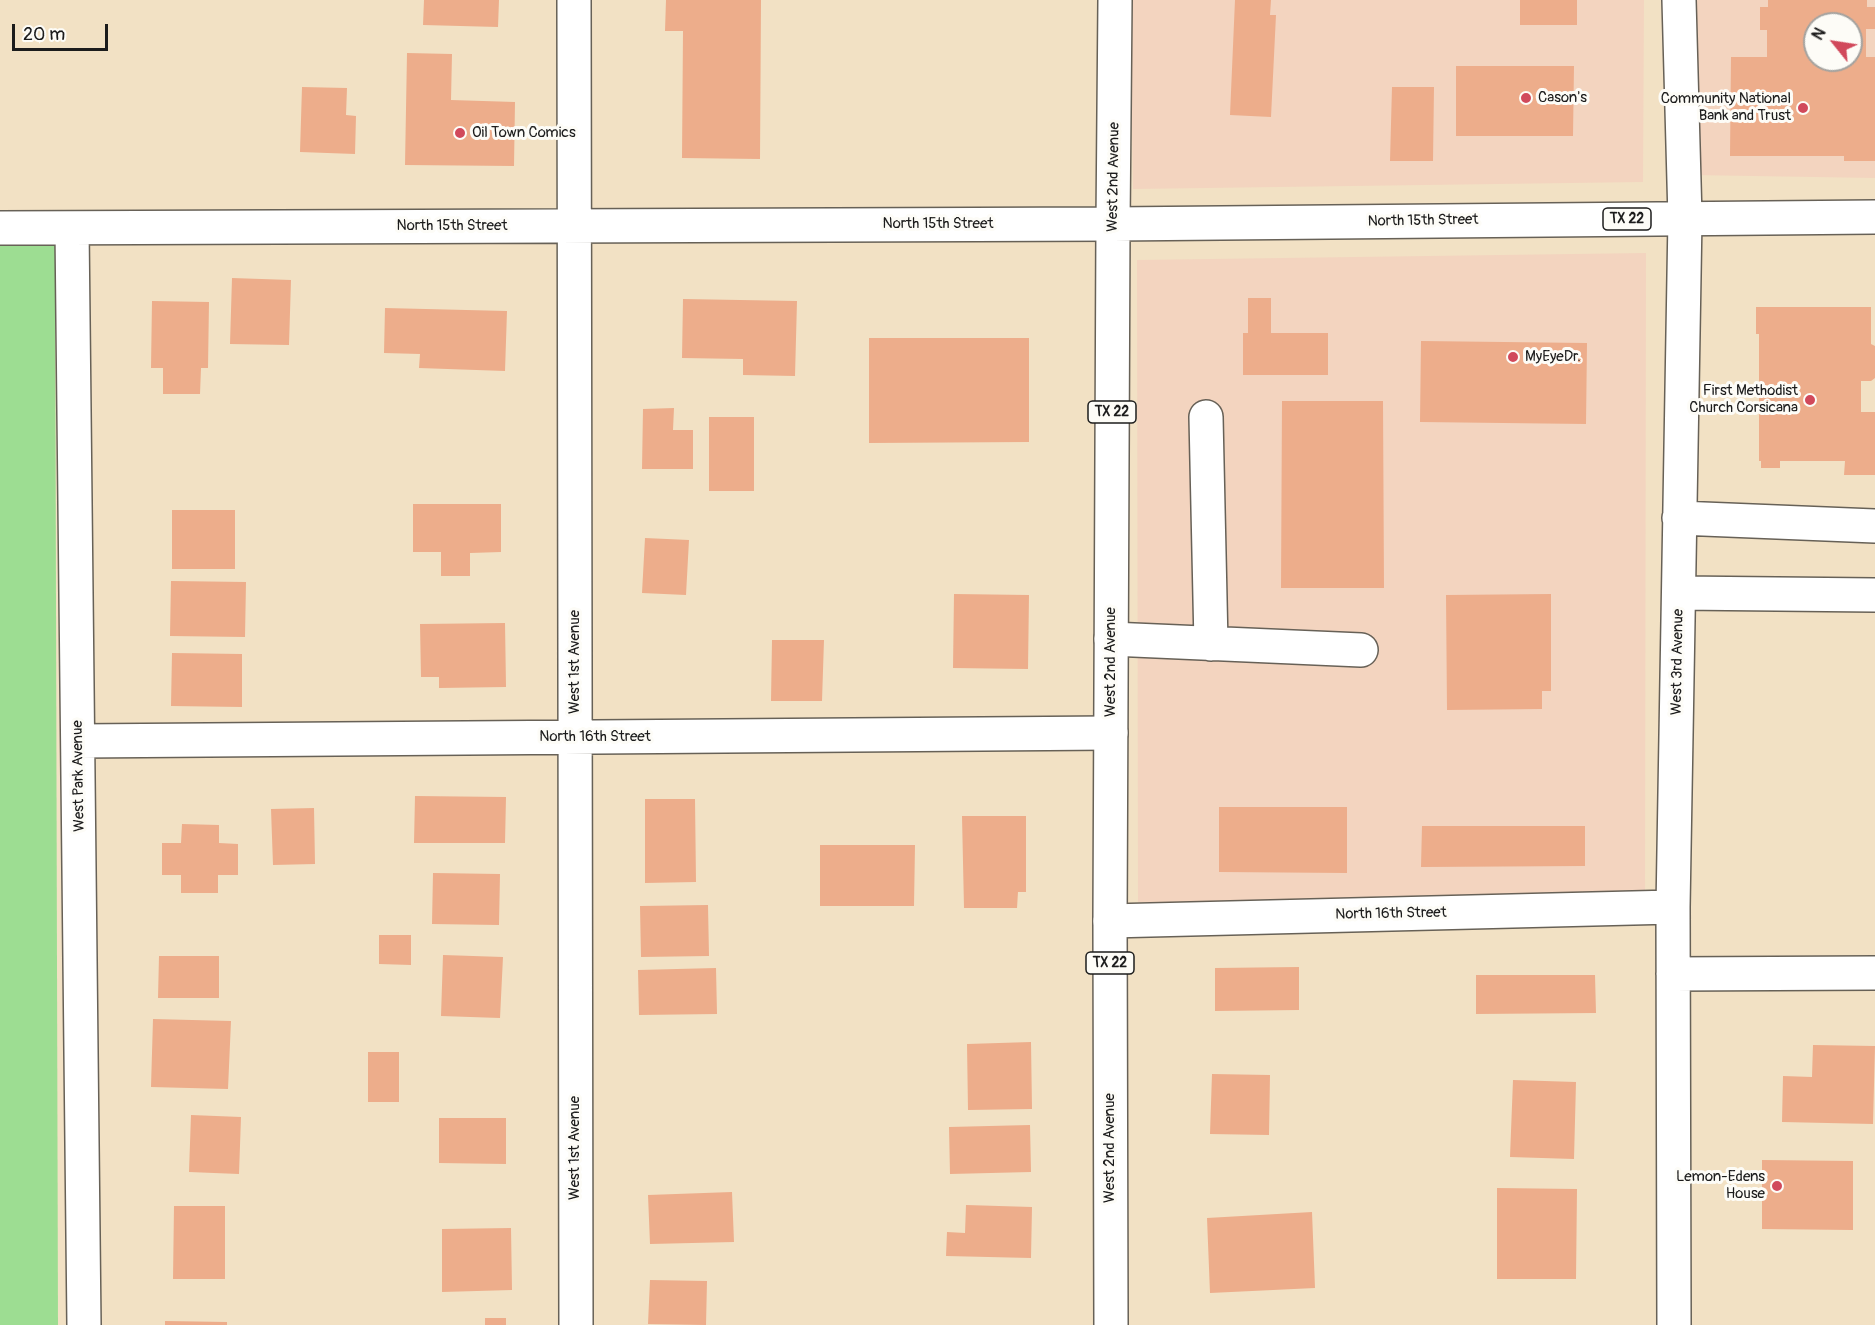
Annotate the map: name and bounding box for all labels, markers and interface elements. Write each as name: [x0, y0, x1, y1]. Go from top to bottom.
scale bar: [15, 12, 111, 50]
north arrow: [1803, 12, 1863, 72]
text: 20 m: [23, 23, 65, 46]
text: N: [1808, 24, 1831, 44]
place label: Cason's: [1538, 89, 1587, 107]
place label: Community National Bank and Trust: [1661, 90, 1791, 125]
marker: Cason's: [1519, 91, 1533, 105]
marker: Community National Bank and Trust: [1796, 101, 1810, 115]
street label: West 2nd Avenue: [1104, 122, 1124, 232]
place label: Oil Town Comics: [472, 124, 576, 142]
marker: Oil Town Comics: [453, 126, 467, 140]
road number: TX 22: [1603, 208, 1651, 230]
street label: North 15th Street: [1367, 211, 1479, 231]
street label: North 15th Street: [883, 215, 993, 233]
street label: North 15th Street: [397, 217, 507, 235]
place label: MyEyeDr.: [1525, 348, 1581, 366]
marker: MyEyeDr.: [1506, 350, 1520, 364]
place label: First Methodist Church Corsicana: [1689, 382, 1798, 417]
marker: First Methodist Church Corsicana: [1803, 393, 1817, 407]
road number: TX 22: [1088, 401, 1136, 423]
street label: West 2nd Avenue: [1102, 607, 1120, 717]
street label: West 3rd Avenue: [1668, 609, 1688, 715]
street label: West 1st Avenue: [566, 610, 584, 714]
street label: West Park Avenue: [69, 720, 89, 832]
street label: North 16th Street: [539, 728, 651, 746]
street label: North 16th Street: [1335, 904, 1447, 924]
road number: TX 22: [1086, 952, 1134, 974]
street label: West 2nd Avenue: [1101, 1093, 1119, 1203]
street label: West 1st Avenue: [566, 1096, 584, 1200]
place label: Lemon-Edens House: [1676, 1168, 1765, 1203]
marker: Lemon-Edens House: [1770, 1179, 1784, 1193]

